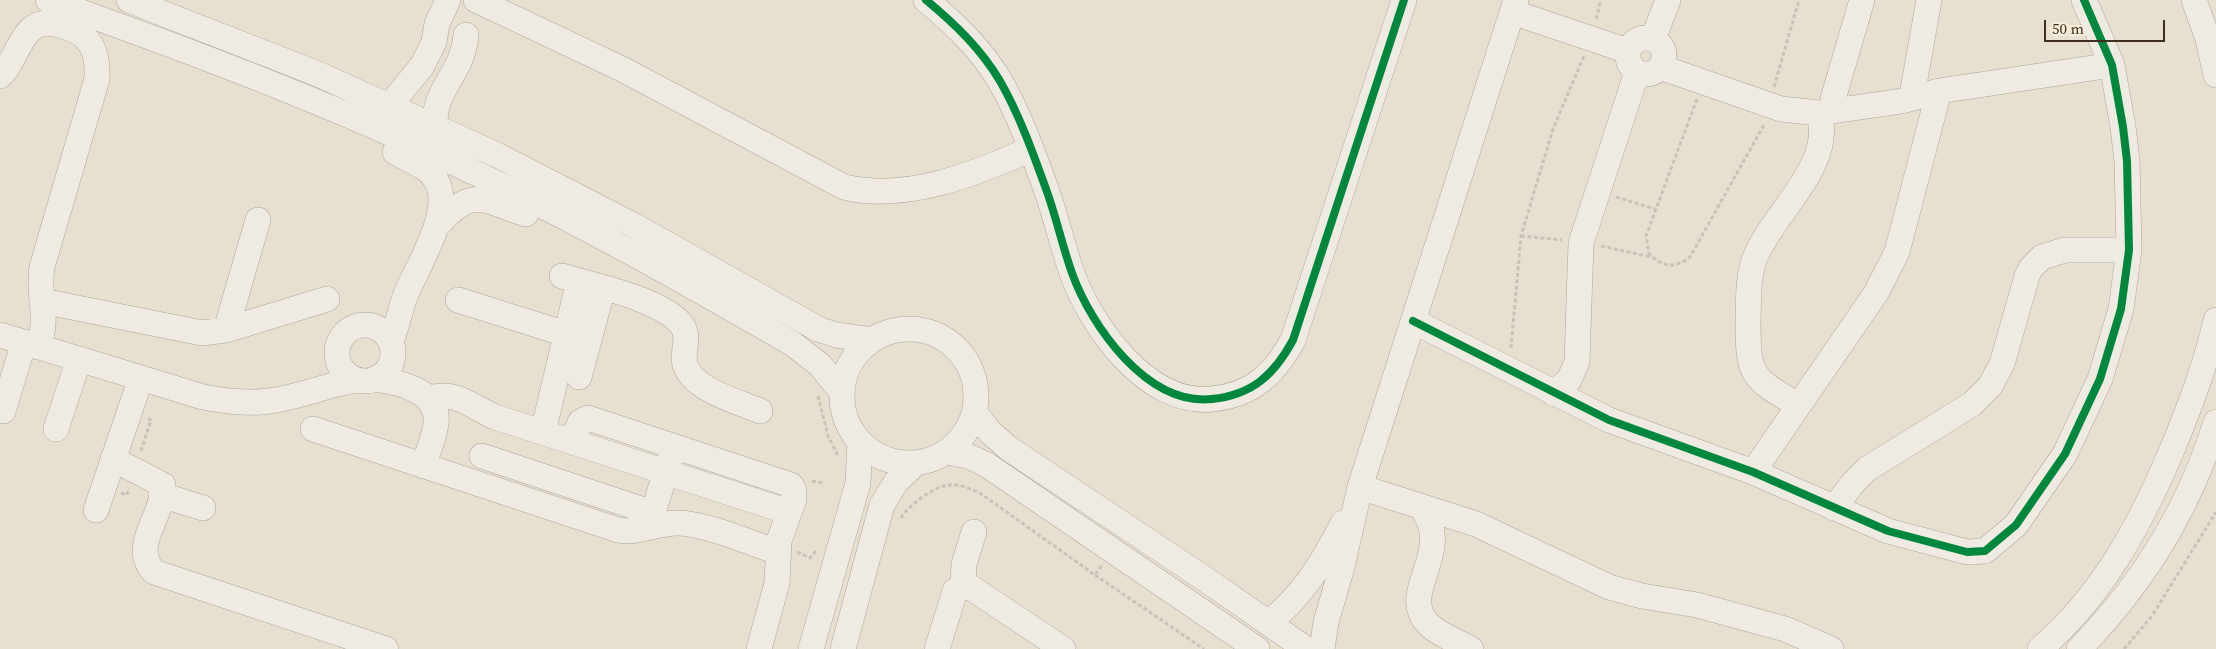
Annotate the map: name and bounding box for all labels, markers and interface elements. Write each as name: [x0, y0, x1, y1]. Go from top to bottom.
scale bar: [2046, 10, 2167, 42]
text: 50 m: [2052, 18, 2084, 39]

